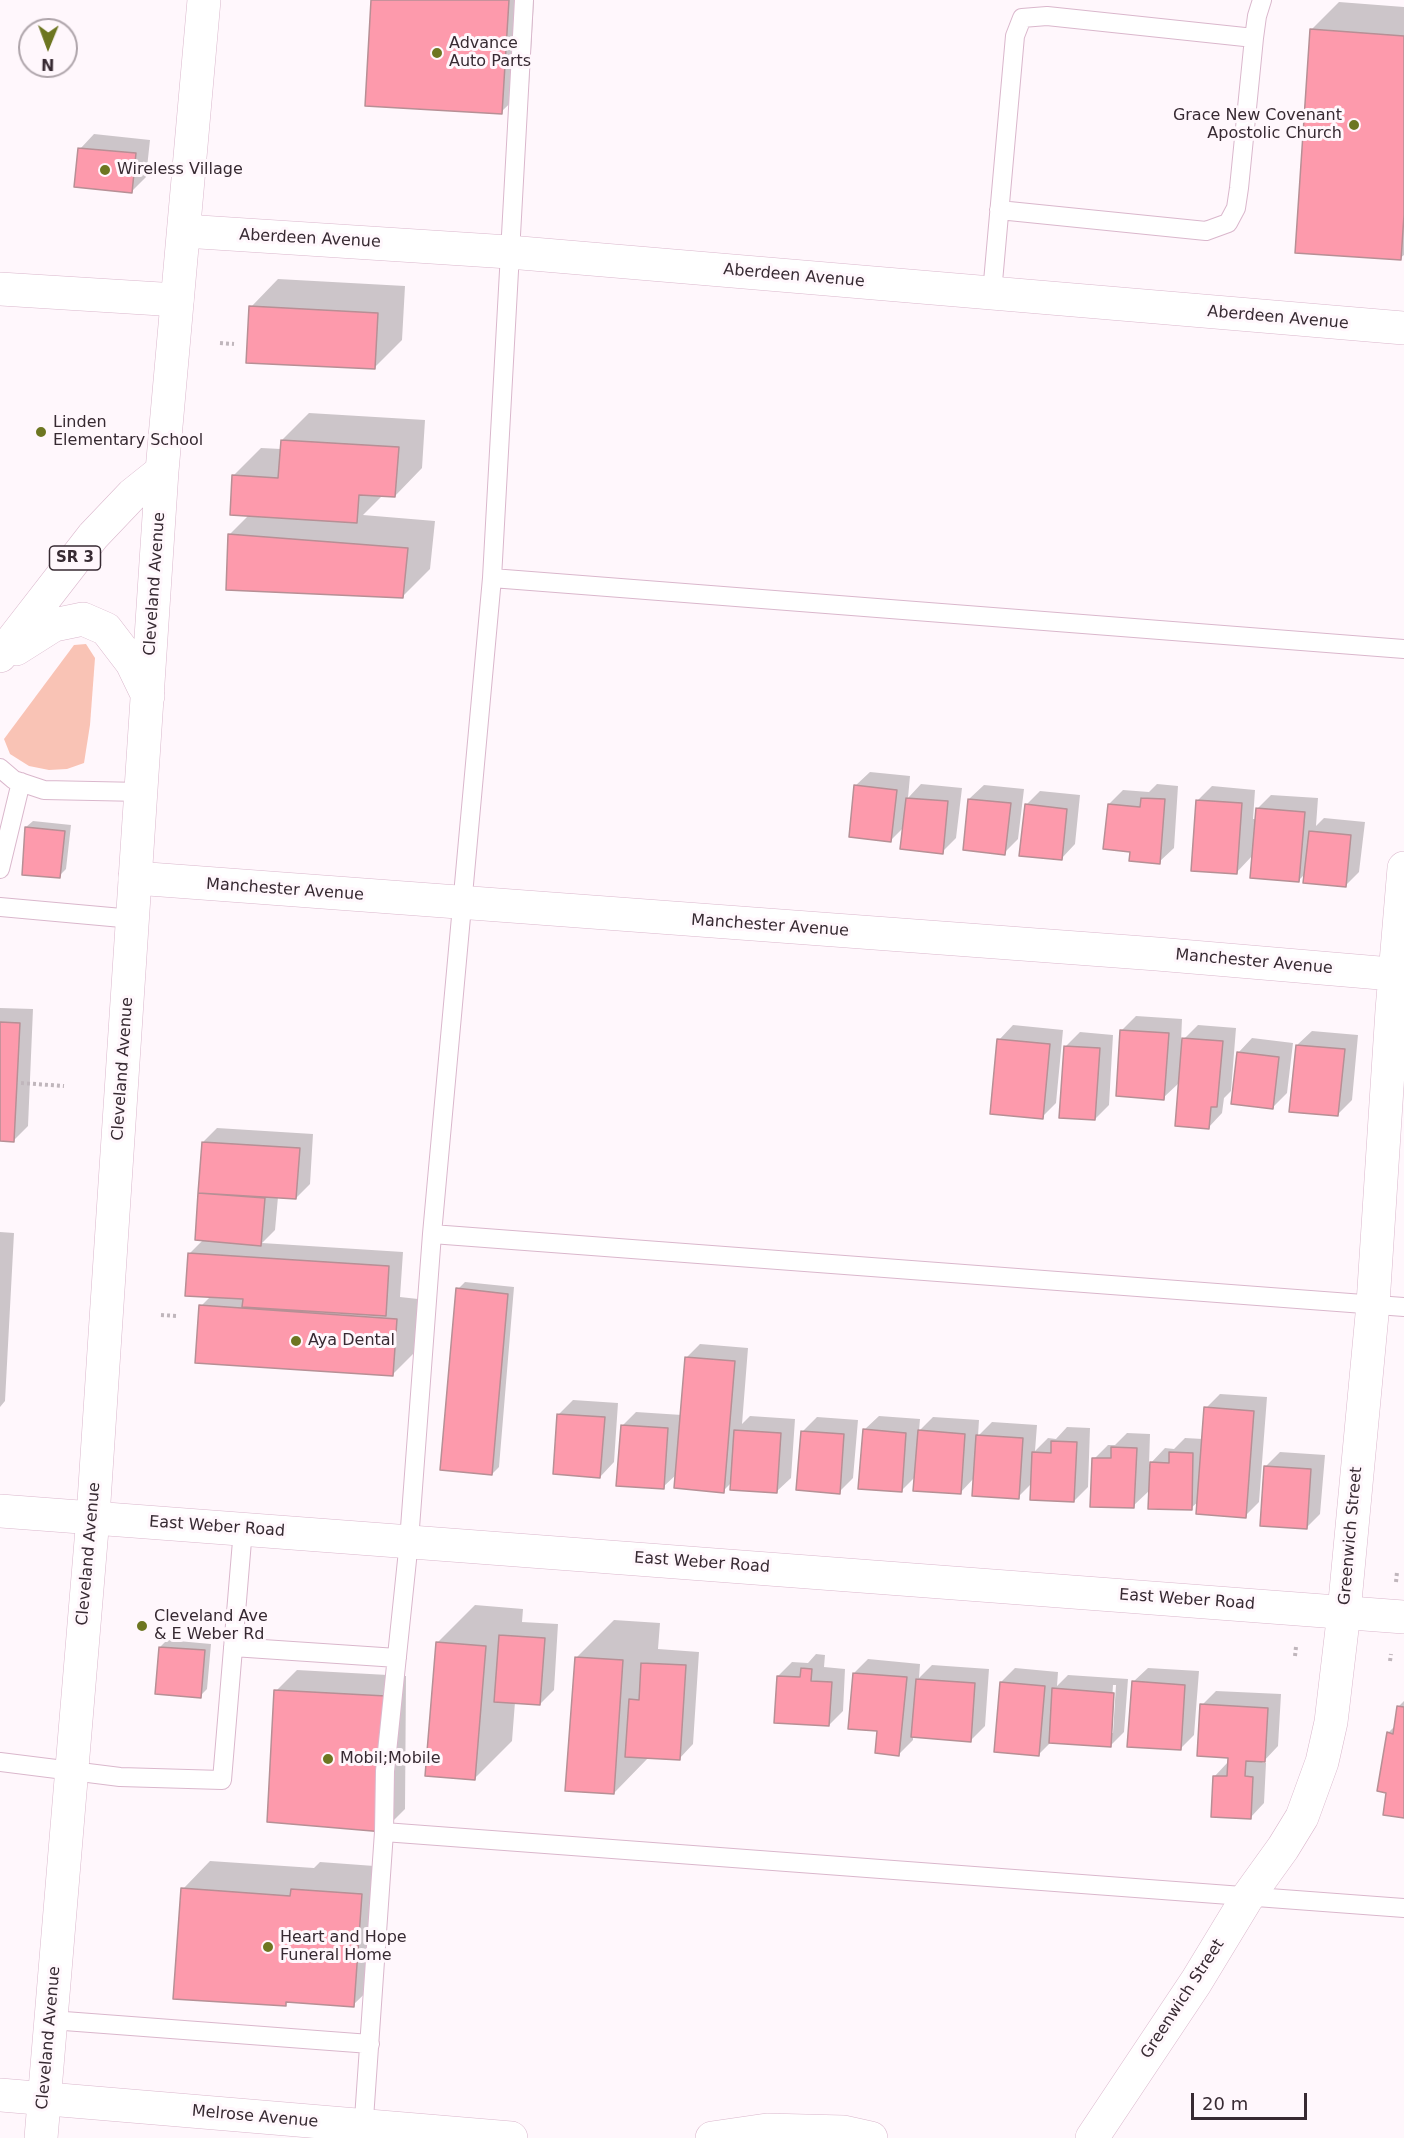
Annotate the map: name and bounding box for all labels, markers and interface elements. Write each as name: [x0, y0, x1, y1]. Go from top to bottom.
north arrow: [18, 18, 78, 78]
place label: Advance Auto Parts: [449, 34, 531, 72]
marker: Advance Auto Parts: [430, 46, 444, 60]
text: N: [41, 55, 55, 74]
place label: Grace New Covenant Apostolic Church: [1173, 106, 1342, 144]
marker: Grace New Covenant Apostolic Church: [1347, 118, 1361, 132]
place label: Wireless Village: [117, 160, 243, 180]
marker: Wireless Village: [98, 163, 112, 177]
street label: Aberdeen Avenue: [239, 226, 381, 252]
street label: Aberdeen Avenue: [723, 260, 865, 292]
street label: Aberdeen Avenue: [1207, 302, 1349, 334]
place label: Linden Elementary School: [53, 413, 203, 451]
marker: Linden Elementary School: [34, 425, 48, 439]
street label: Cleveland Avenue: [140, 512, 170, 656]
road number: SR 3: [50, 546, 100, 570]
street label: Manchester Avenue: [205, 875, 365, 905]
street label: Manchester Avenue: [690, 911, 850, 941]
street label: Manchester Avenue: [1174, 946, 1334, 978]
street label: Cleveland Avenue: [108, 997, 138, 1141]
place label: Aya Dental: [308, 1331, 395, 1351]
marker: Aya Dental: [289, 1334, 303, 1348]
street label: Greenwich Street: [1335, 1466, 1367, 1606]
street label: Cleveland Avenue: [73, 1482, 105, 1626]
street label: East Weber Road: [148, 1513, 286, 1541]
street label: East Weber Road: [633, 1549, 771, 1577]
street label: East Weber Road: [1118, 1586, 1256, 1614]
place label: Cleveland Ave & E Weber Rd: [154, 1607, 268, 1645]
marker: Cleveland Ave & E Weber Rd: [135, 1619, 149, 1633]
place label: Mobil;Mobile: [340, 1749, 441, 1769]
marker: Mobil;Mobile: [321, 1752, 335, 1766]
place label: Heart and Hope Funeral Home: [280, 1928, 407, 1966]
street label: Greenwich Street: [1137, 1936, 1229, 2062]
marker: Heart and Hope Funeral Home: [261, 1940, 275, 1954]
street label: Cleveland Avenue: [33, 1966, 65, 2110]
scale bar: [1194, 2081, 1310, 2119]
text: 20 m: [1202, 2093, 1248, 2114]
street label: Melrose Avenue: [191, 2102, 319, 2132]

